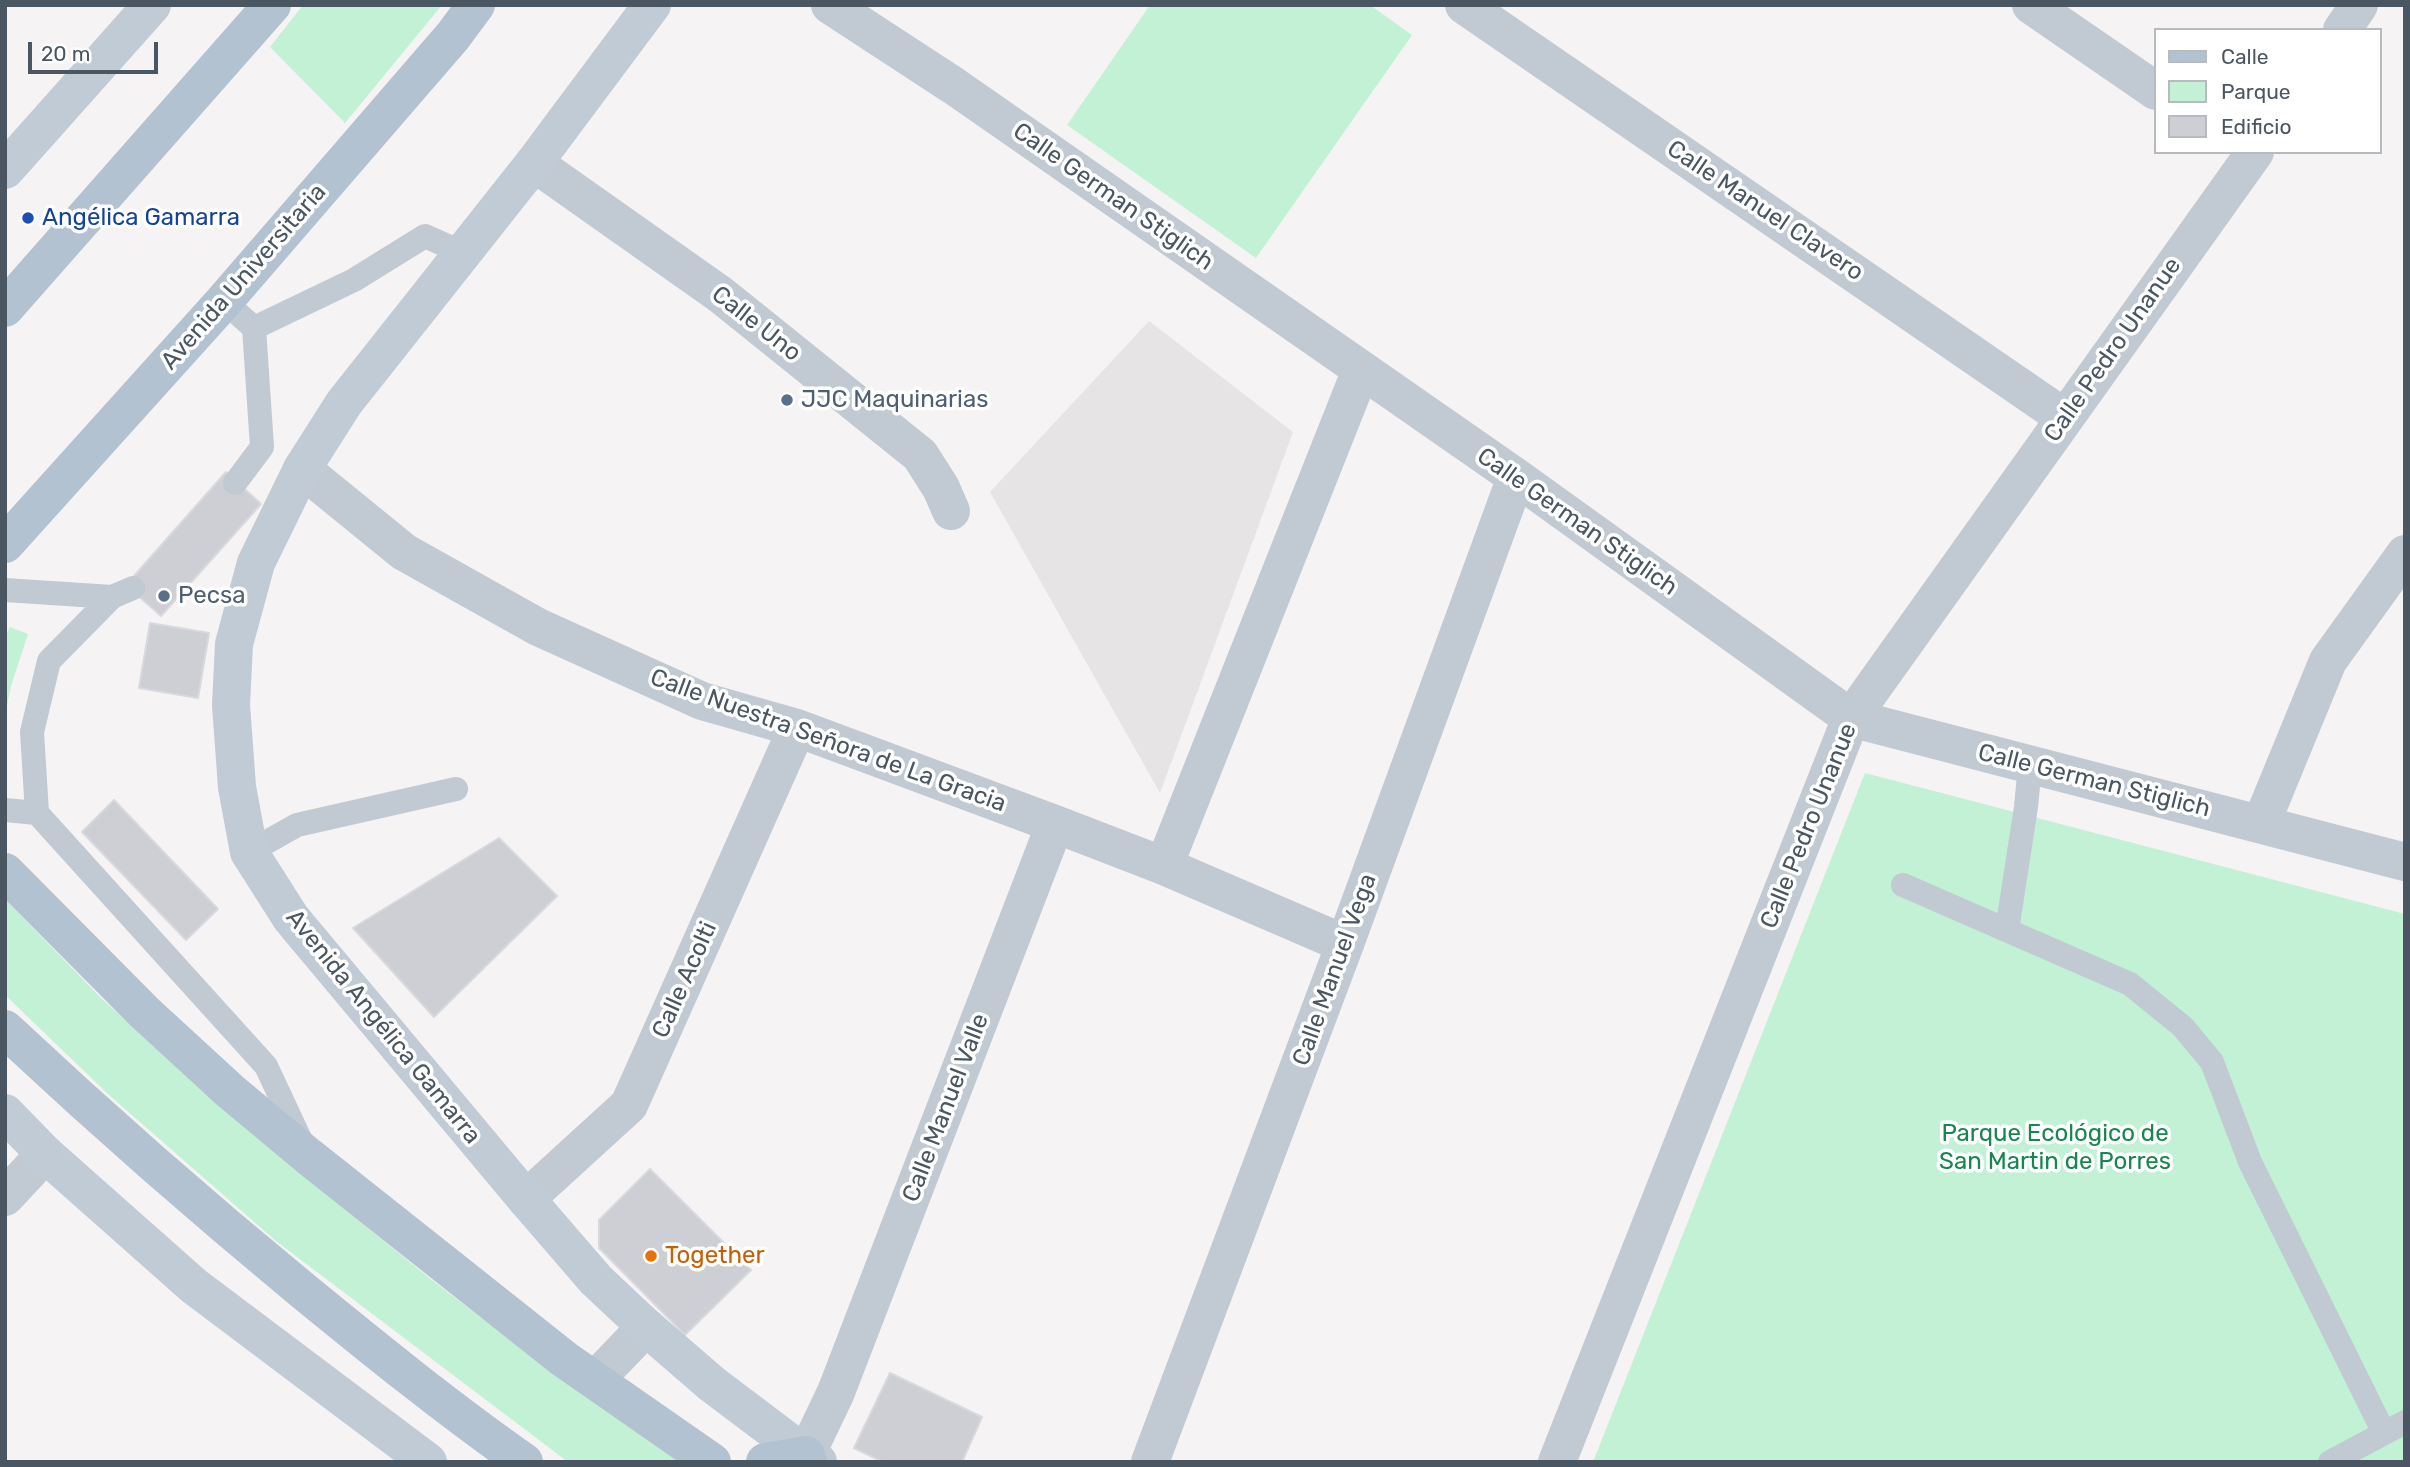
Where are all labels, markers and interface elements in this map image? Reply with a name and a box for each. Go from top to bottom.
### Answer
scale bar [32,28,161,72]
legend [2154,28,2382,154]
text: 20 m [41,41,90,66]
text: Calle [2221,44,2269,69]
text: Parque [2221,79,2291,104]
text: Edificio [2221,114,2291,139]
street label: Calle German Stiglich [1007,117,1219,277]
street label: Calle Manuel Clavero [1661,135,1869,287]
street label: Avenida Universitaria [155,178,333,376]
place label: Angélica Gamarra [42,204,240,232]
marker: Angélica Gamarra [20,210,36,226]
street label: Calle Pedro Unanue [2038,252,2188,448]
street label: Calle Uno [706,280,806,368]
place label: JJC Maquinarias [801,386,988,414]
marker: JJC Maquinarias [779,392,795,408]
street label: Calle German Stiglich [1471,442,1683,602]
place label: Pecsa [178,582,245,610]
marker: Pecsa [156,588,172,604]
street label: Calle Nuestra Señora de La Gracia [646,663,1010,819]
street label: Calle Pedro Unanue [1755,719,1863,933]
street label: Calle German Stiglich [1975,738,2213,824]
street label: Calle Manuel Vega [1287,870,1383,1070]
street label: Avenida Angélica Gamarra [280,904,486,1150]
street label: Calle Acolti [647,917,723,1043]
street label: Calle Manuel Valle [897,1010,995,1206]
park label: Parque Ecológico de San Martin de Porres [1939,1120,2171,1176]
place label: Together [665,1242,765,1270]
marker: Together [643,1248,659,1264]

